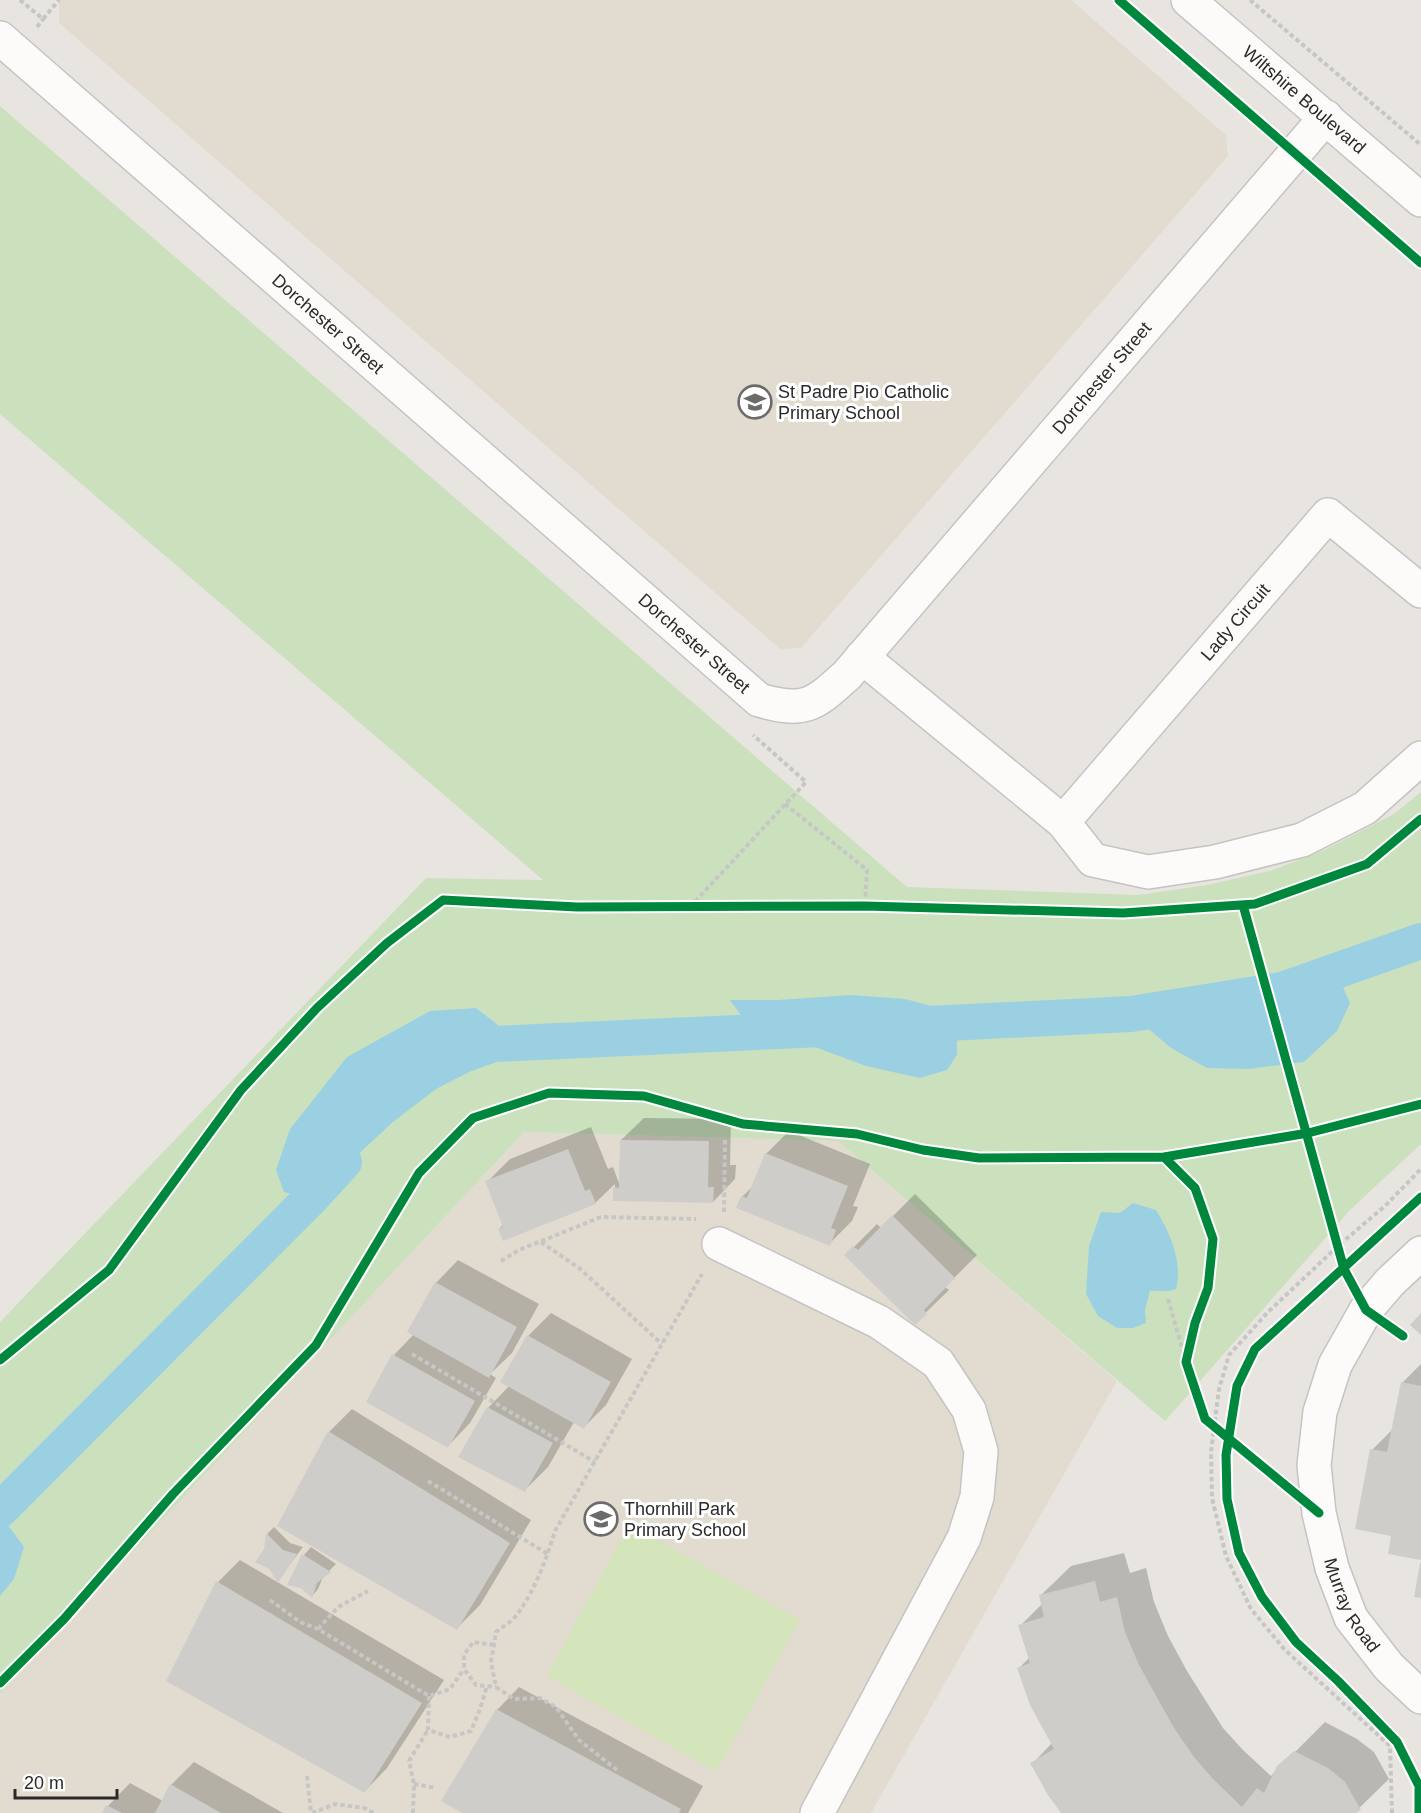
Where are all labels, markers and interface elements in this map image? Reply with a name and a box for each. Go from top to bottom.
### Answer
street label: Wiltshire Boulevard [1239,42,1369,158]
street label: Dorchester Street [268,270,388,378]
street label: Dorchester Street [1048,318,1155,438]
place label: St Padre Pio Catholic Primary School [778,382,949,423]
school or university icon: St Padre Pio Catholic Primary School [737,384,773,420]
street label: Lady Circuit [1197,580,1274,665]
street label: Dorchester Street [634,589,754,697]
place label: Thornhill Park Primary School [624,1499,746,1540]
school or university icon: Thornhill Park Primary School [583,1501,619,1537]
street label: Murray Road [1320,1556,1384,1656]
scale bar [15,1762,117,1800]
text: 20 m [24,1773,64,1793]

